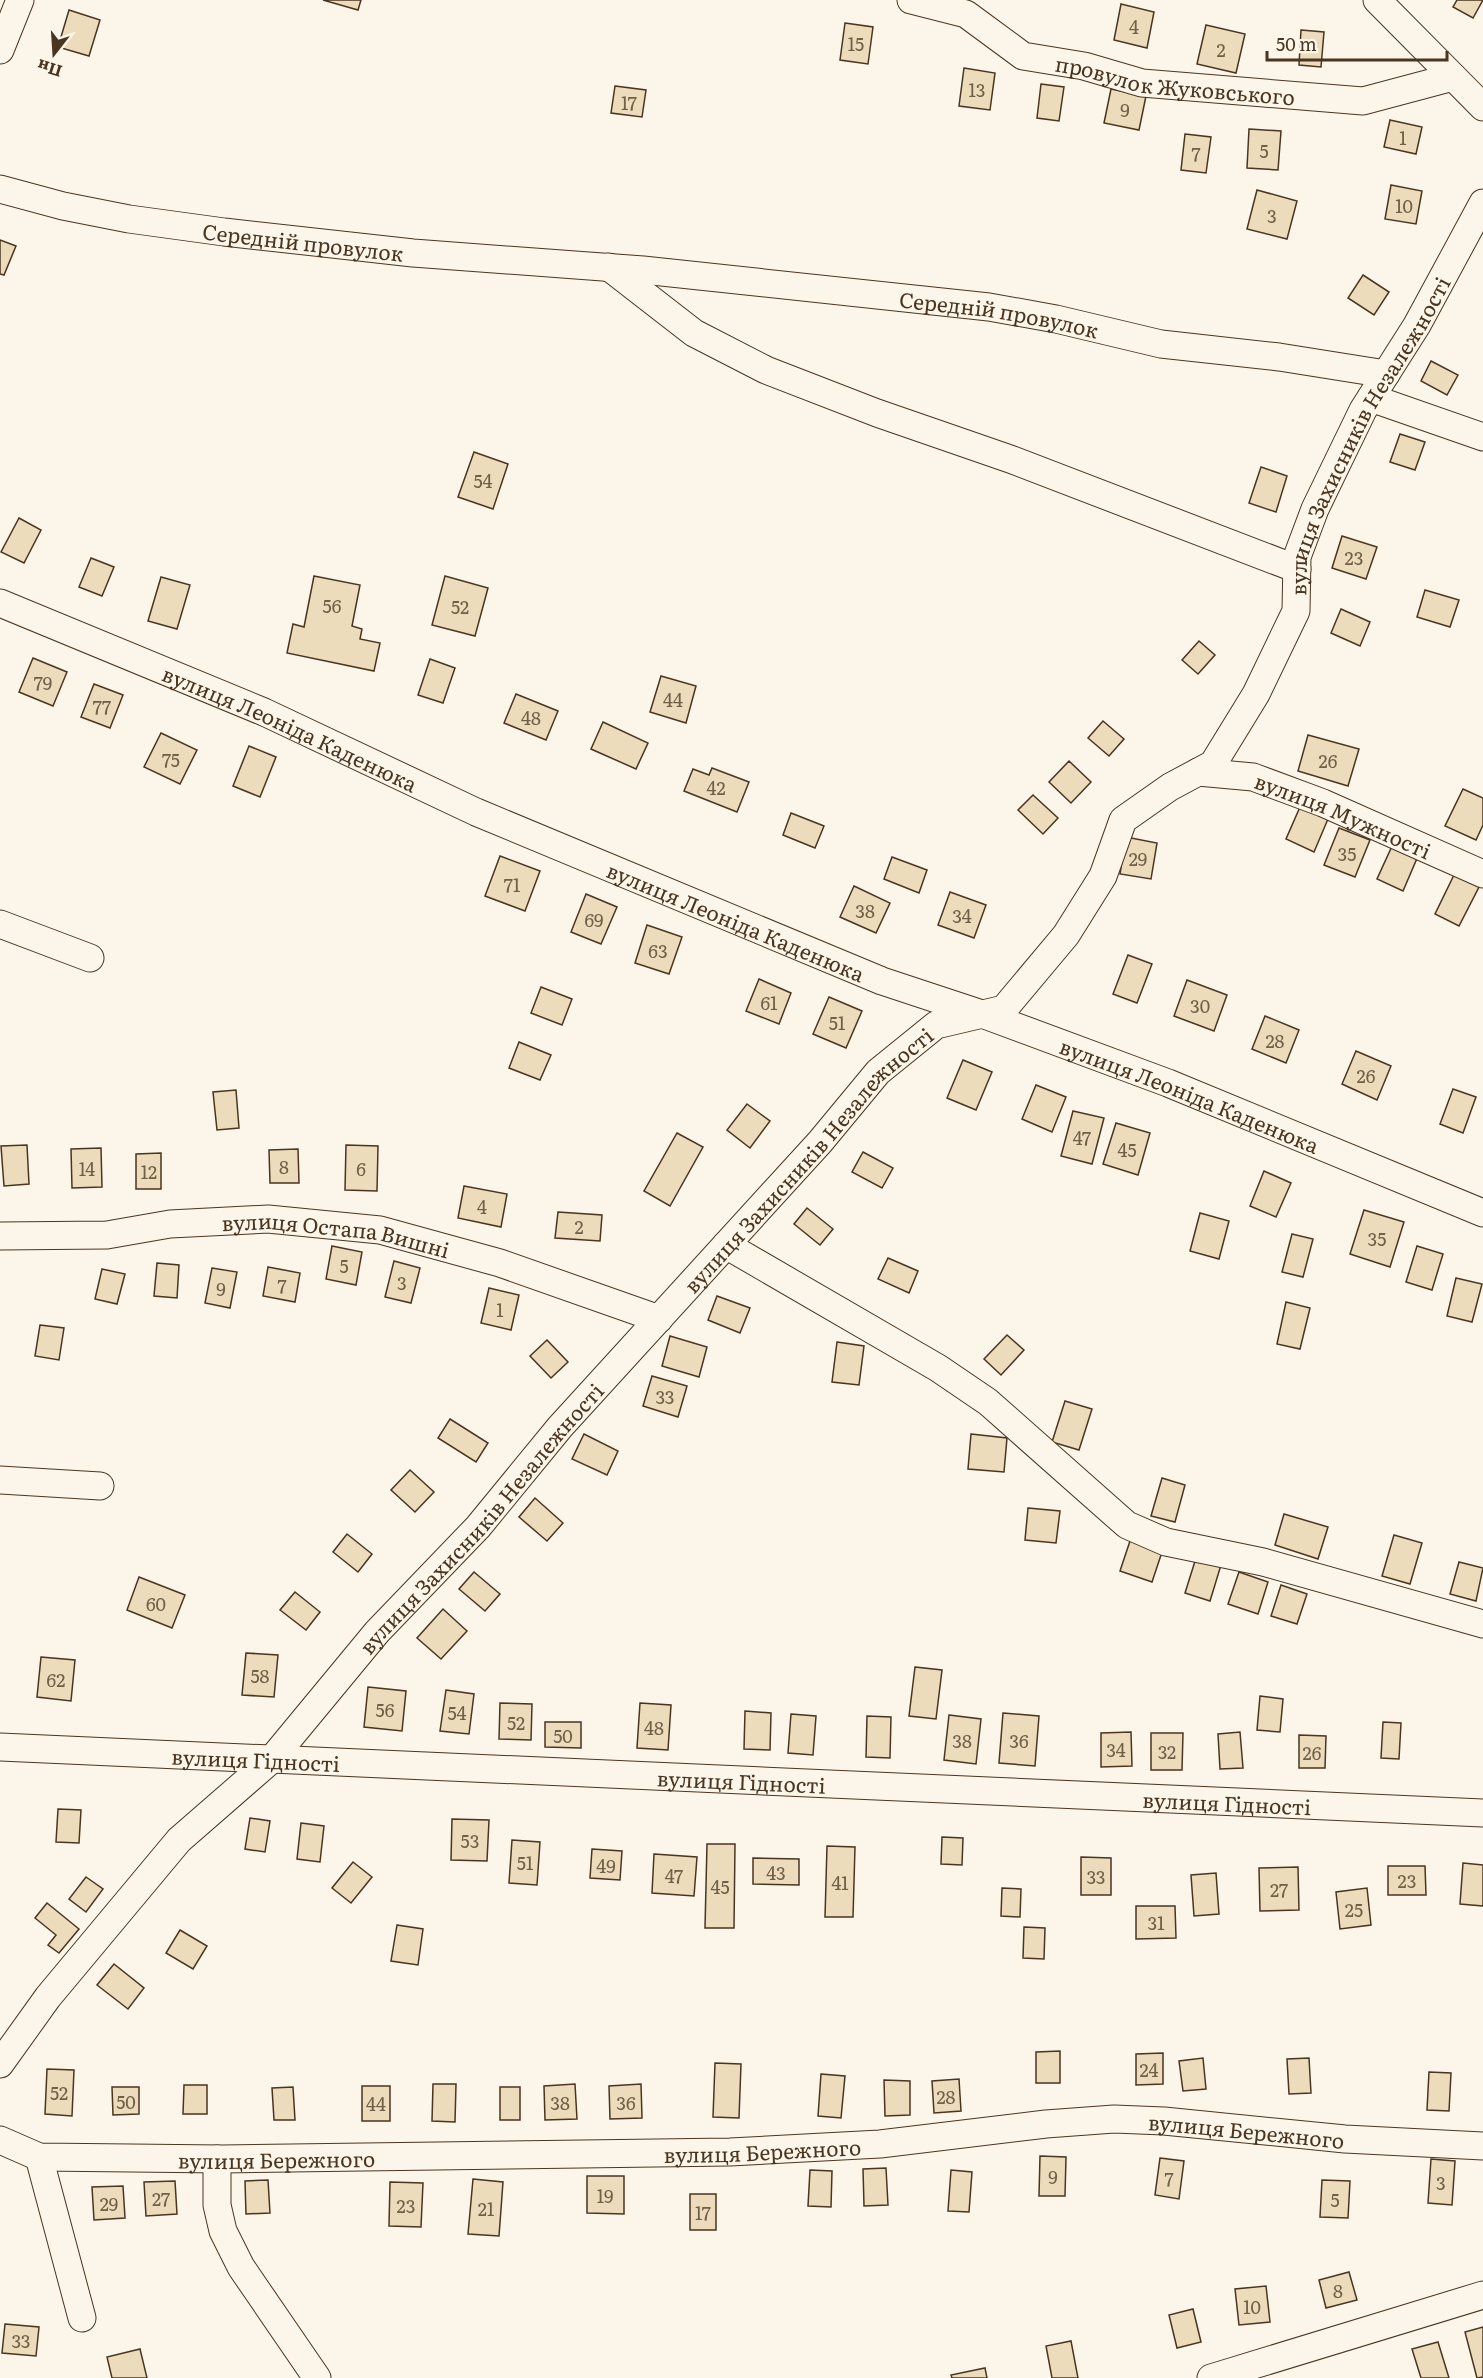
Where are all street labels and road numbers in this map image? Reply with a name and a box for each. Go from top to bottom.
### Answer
street label: провулок Жуковського [1053,46,1296,111]
street label: Середній провулок [201,214,406,267]
street label: вулиця Захисників Незалежності [1281,270,1456,596]
street label: Середній провулок [898,282,1103,344]
street label: вулиця Леоніда Каденюка [158,656,424,798]
street label: вулиця Мужності [1251,764,1437,865]
street label: вулиця Леоніда Каденюка [603,853,871,988]
street label: вулиця Захисників Незалежності [675,1019,939,1299]
street label: вулиця Леоніда Каденюка [1056,1029,1325,1160]
street label: вулиця Остапа Вишні [221,1203,453,1264]
street label: вулиця Захисників Незалежності [350,1375,609,1660]
street label: вулиця Гідності [171,1739,341,1778]
street label: вулиця Гідності [656,1761,826,1799]
street label: вулиця Гідності [1142,1782,1312,1821]
street label: вулиця Бережного [1147,2105,1346,2154]
street label: вулиця Бережного [663,2130,862,2168]
street label: вулиця Бережного [178,2141,375,2175]

